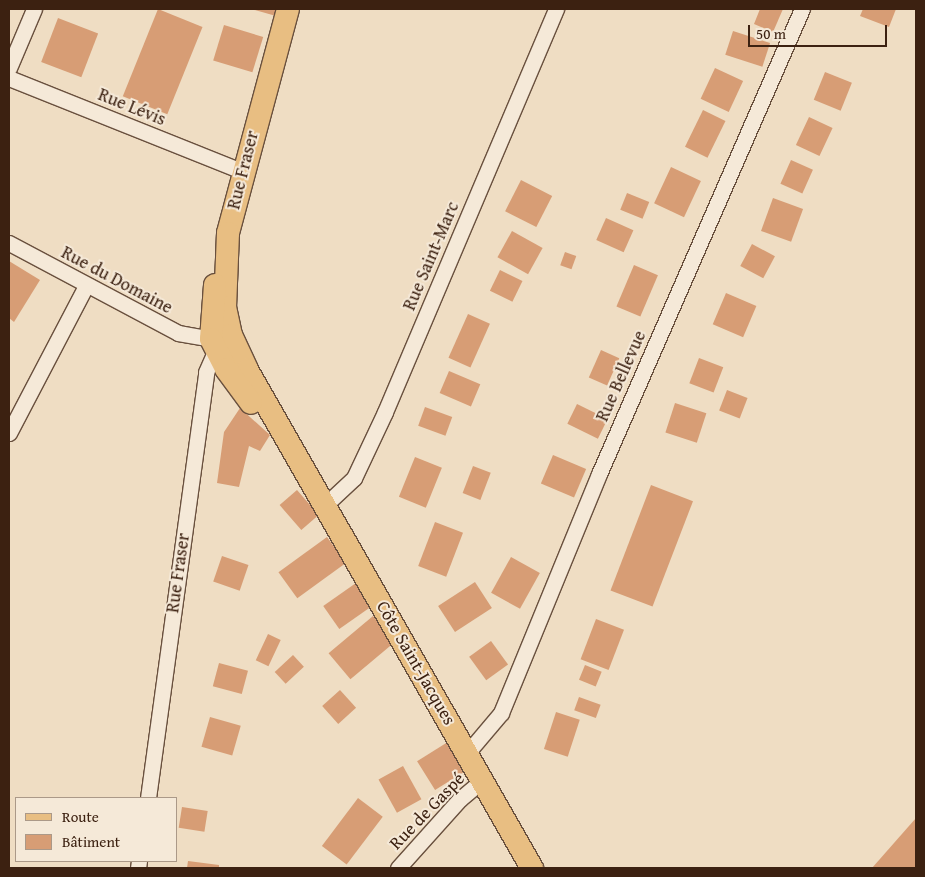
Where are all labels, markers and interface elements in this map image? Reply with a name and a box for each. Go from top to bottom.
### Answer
scale bar [750,15,889,47]
text: 50 m [756,23,786,44]
street label: Rue Lévis [95,84,169,130]
street label: Rue Fraser [223,129,263,211]
street label: Rue Saint-Marc [398,198,464,314]
street label: Rue du Domaine [58,242,176,318]
street label: Rue Bellevue [591,327,651,425]
street label: Rue Fraser [162,532,194,614]
street label: Côte Saint-Jacques [372,597,460,729]
street label: Rue de Gaspé [385,768,469,854]
legend [15,797,178,862]
text: Route [62,806,99,827]
text: Bâtiment [62,831,120,852]

